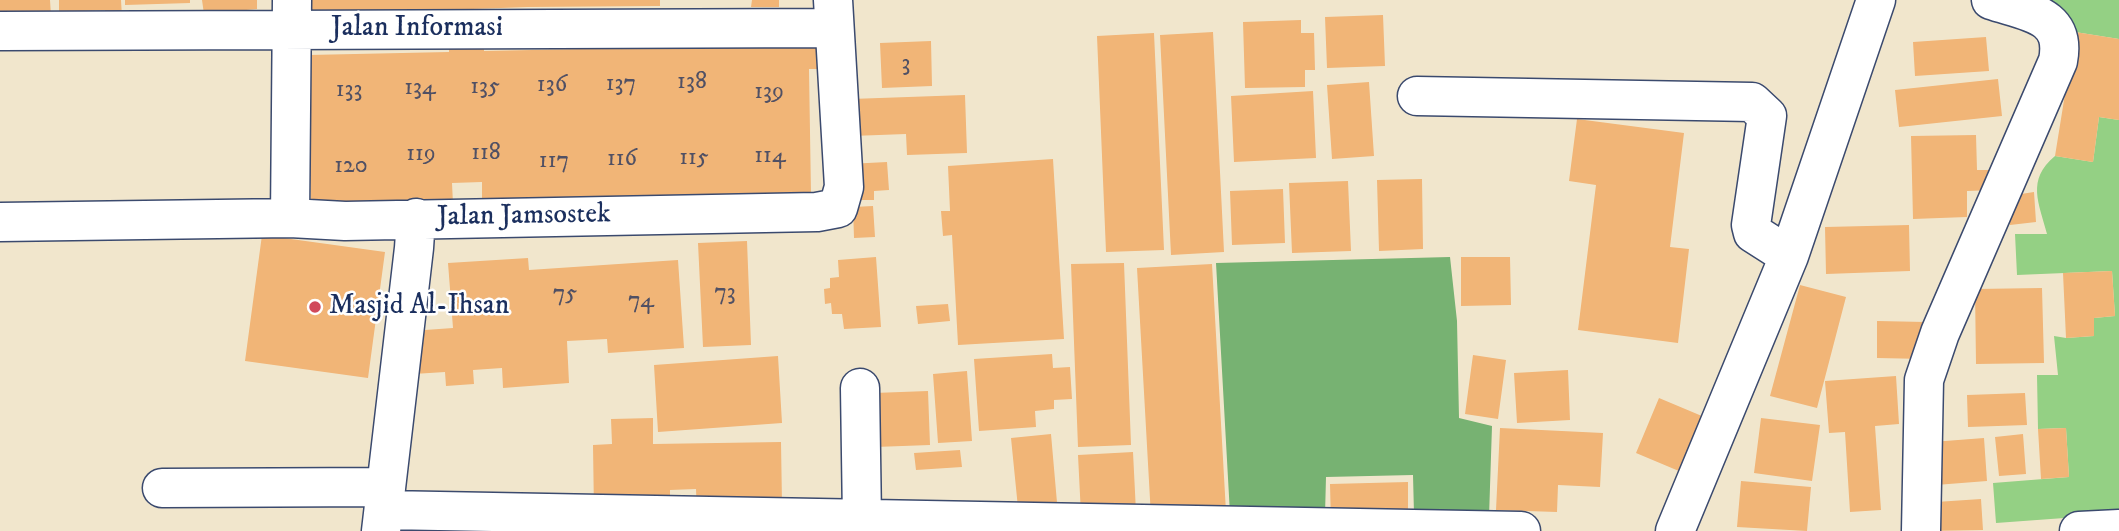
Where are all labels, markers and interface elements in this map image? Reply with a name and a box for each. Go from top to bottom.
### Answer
street label: Jalan Informasi [331,12,503,46]
house number: 3 [902,51,910,79]
house number: 138 [677,69,707,97]
house number: 137 [606,71,636,99]
house number: 136 [537,72,567,100]
house number: 135 [470,74,500,102]
house number: 134 [404,75,436,103]
house number: 133 [336,77,362,105]
house number: 139 [754,79,784,107]
house number: 118 [471,140,501,168]
house number: 119 [406,141,436,169]
house number: 114 [754,143,786,171]
house number: 115 [679,145,709,173]
house number: 116 [607,146,637,174]
house number: 117 [539,148,569,176]
house number: 120 [334,153,368,181]
street label: Jalan Jamsostek [437,199,611,235]
house number: 73 [714,280,736,308]
house number: 75 [553,281,577,309]
house number: 74 [628,288,654,316]
place label: Masjid Al-Ihsan [329,290,509,324]
marker: Masjid Al-Ihsan [307,299,323,315]

